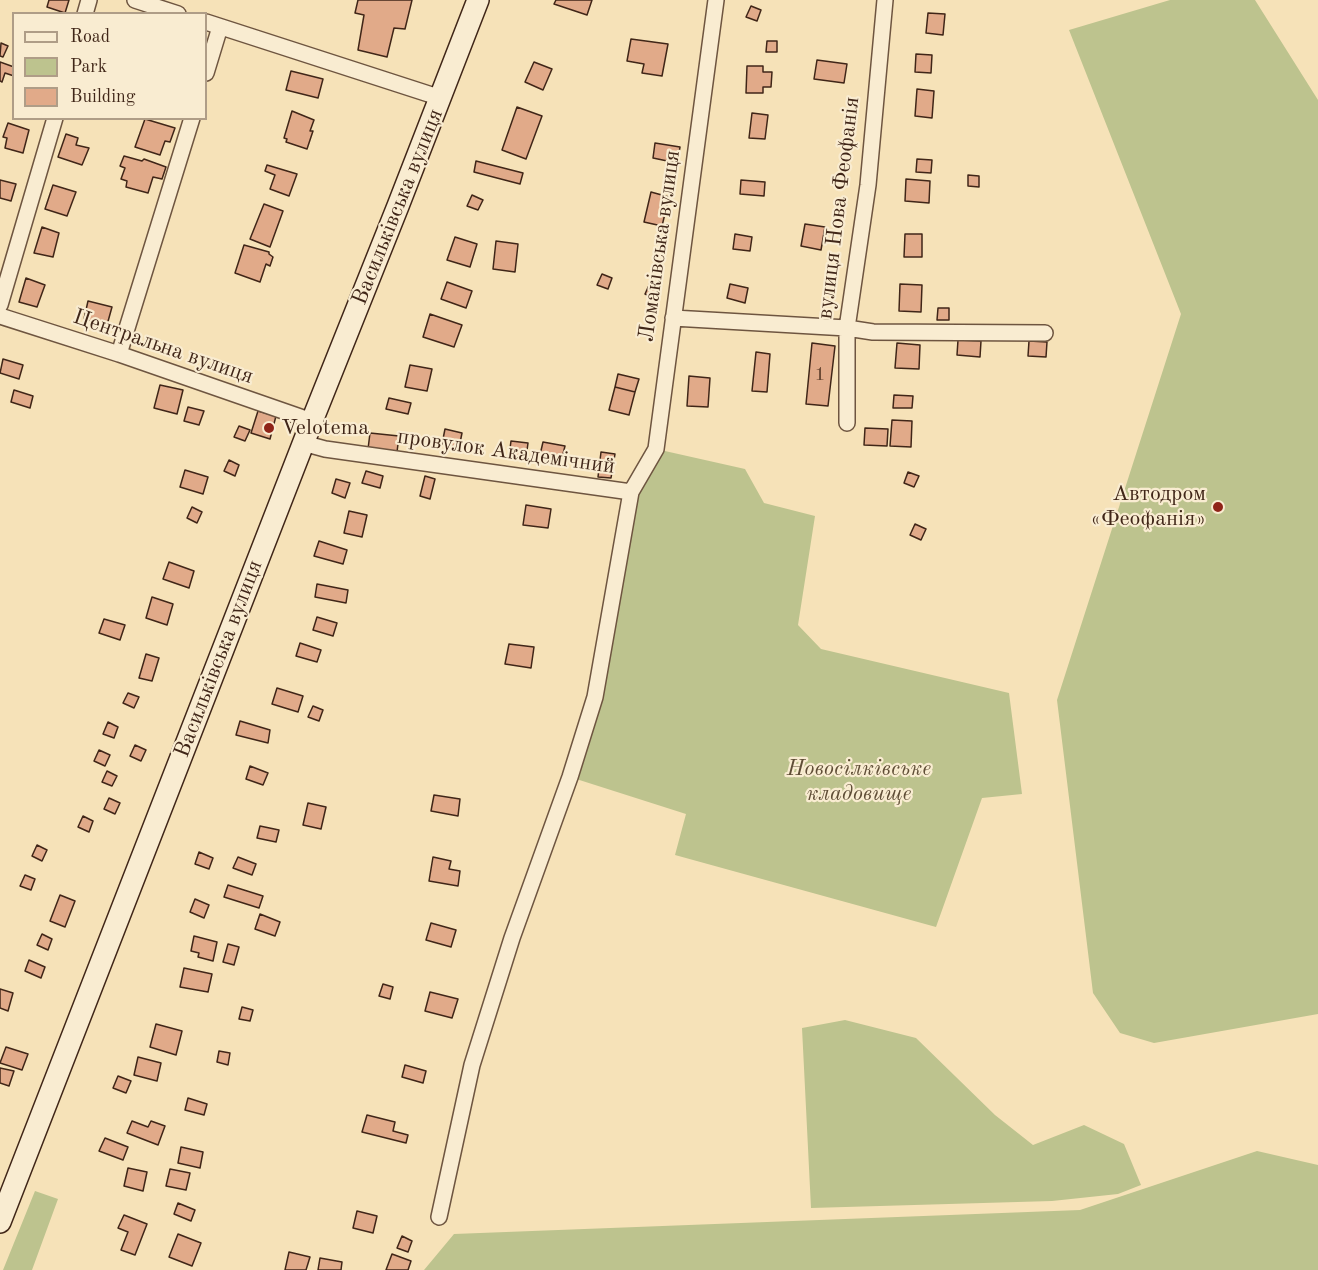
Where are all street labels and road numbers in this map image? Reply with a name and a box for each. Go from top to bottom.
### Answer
street label: вулиця Нова Феофанія [812,95,866,321]
street label: Васильківська вулиця [347,105,449,309]
street label: Ломаківська вулиця [633,148,687,344]
street label: Центральна вулиця [69,304,257,390]
street label: провулок Академічний [395,424,617,480]
street label: Васильківська вулиця [169,557,269,761]

